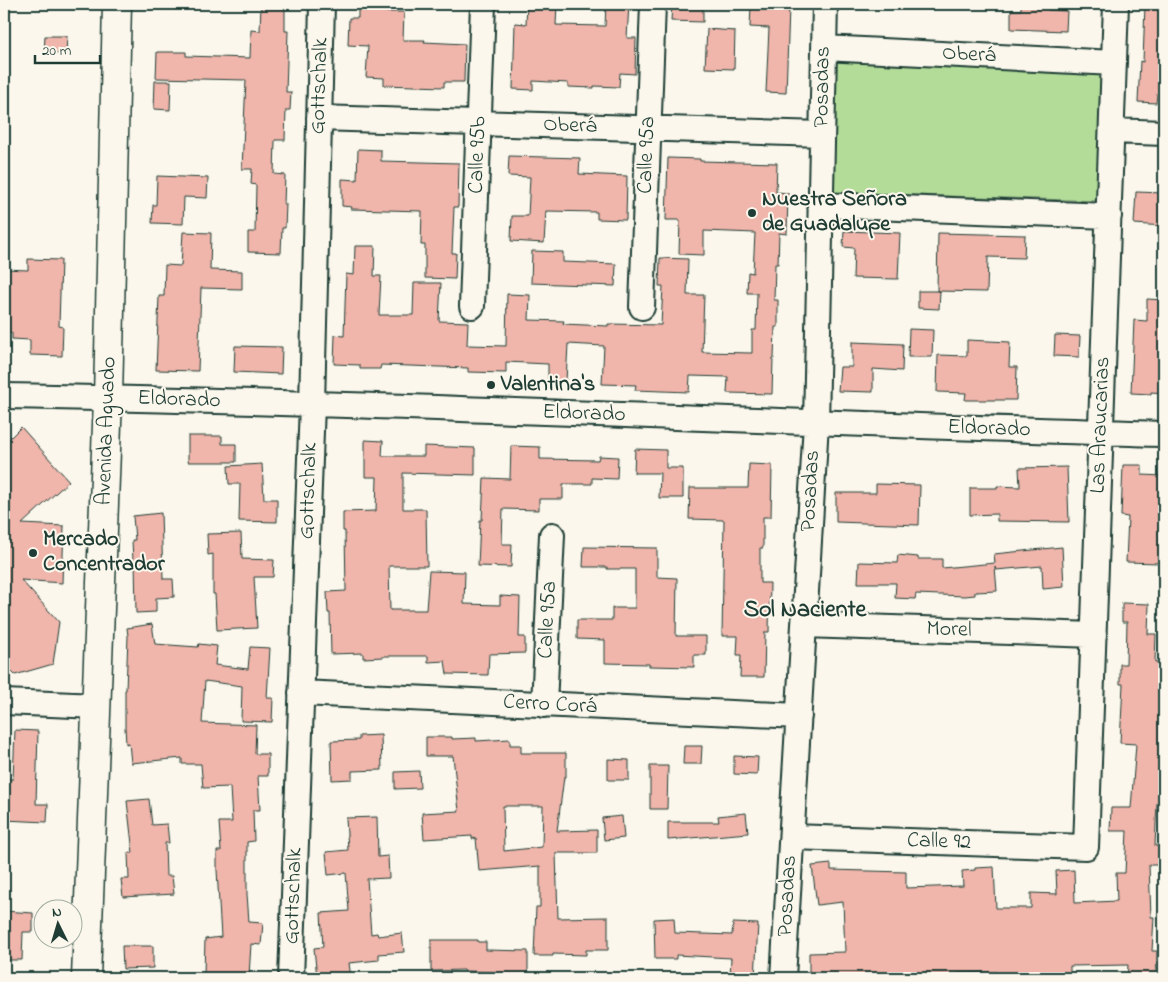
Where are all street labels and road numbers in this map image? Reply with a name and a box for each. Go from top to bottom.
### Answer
street label: Gottschalk [302,37,338,135]
street label: Oberá [941,38,997,72]
street label: Posadas [806,46,840,128]
street label: Oberá [543,109,597,143]
street label: Calle 95b [461,115,495,194]
street label: Calle 95a [630,116,664,194]
street label: Avenida Aguado [88,356,127,506]
street label: Las Araucarias [1083,356,1119,494]
street label: Eldorado [137,383,221,417]
street label: Eldorado [542,397,626,431]
street label: Eldorado [947,412,1031,446]
street label: Gottschalk [291,442,327,540]
street label: Posadas [793,450,829,532]
street label: Calle 95a [530,580,566,660]
street label: Morel [926,613,972,647]
street label: Cerro Corá [502,687,598,723]
street label: Calle 92 [906,825,972,859]
street label: Gottschalk [276,847,312,945]
street label: Posadas [770,855,806,937]

